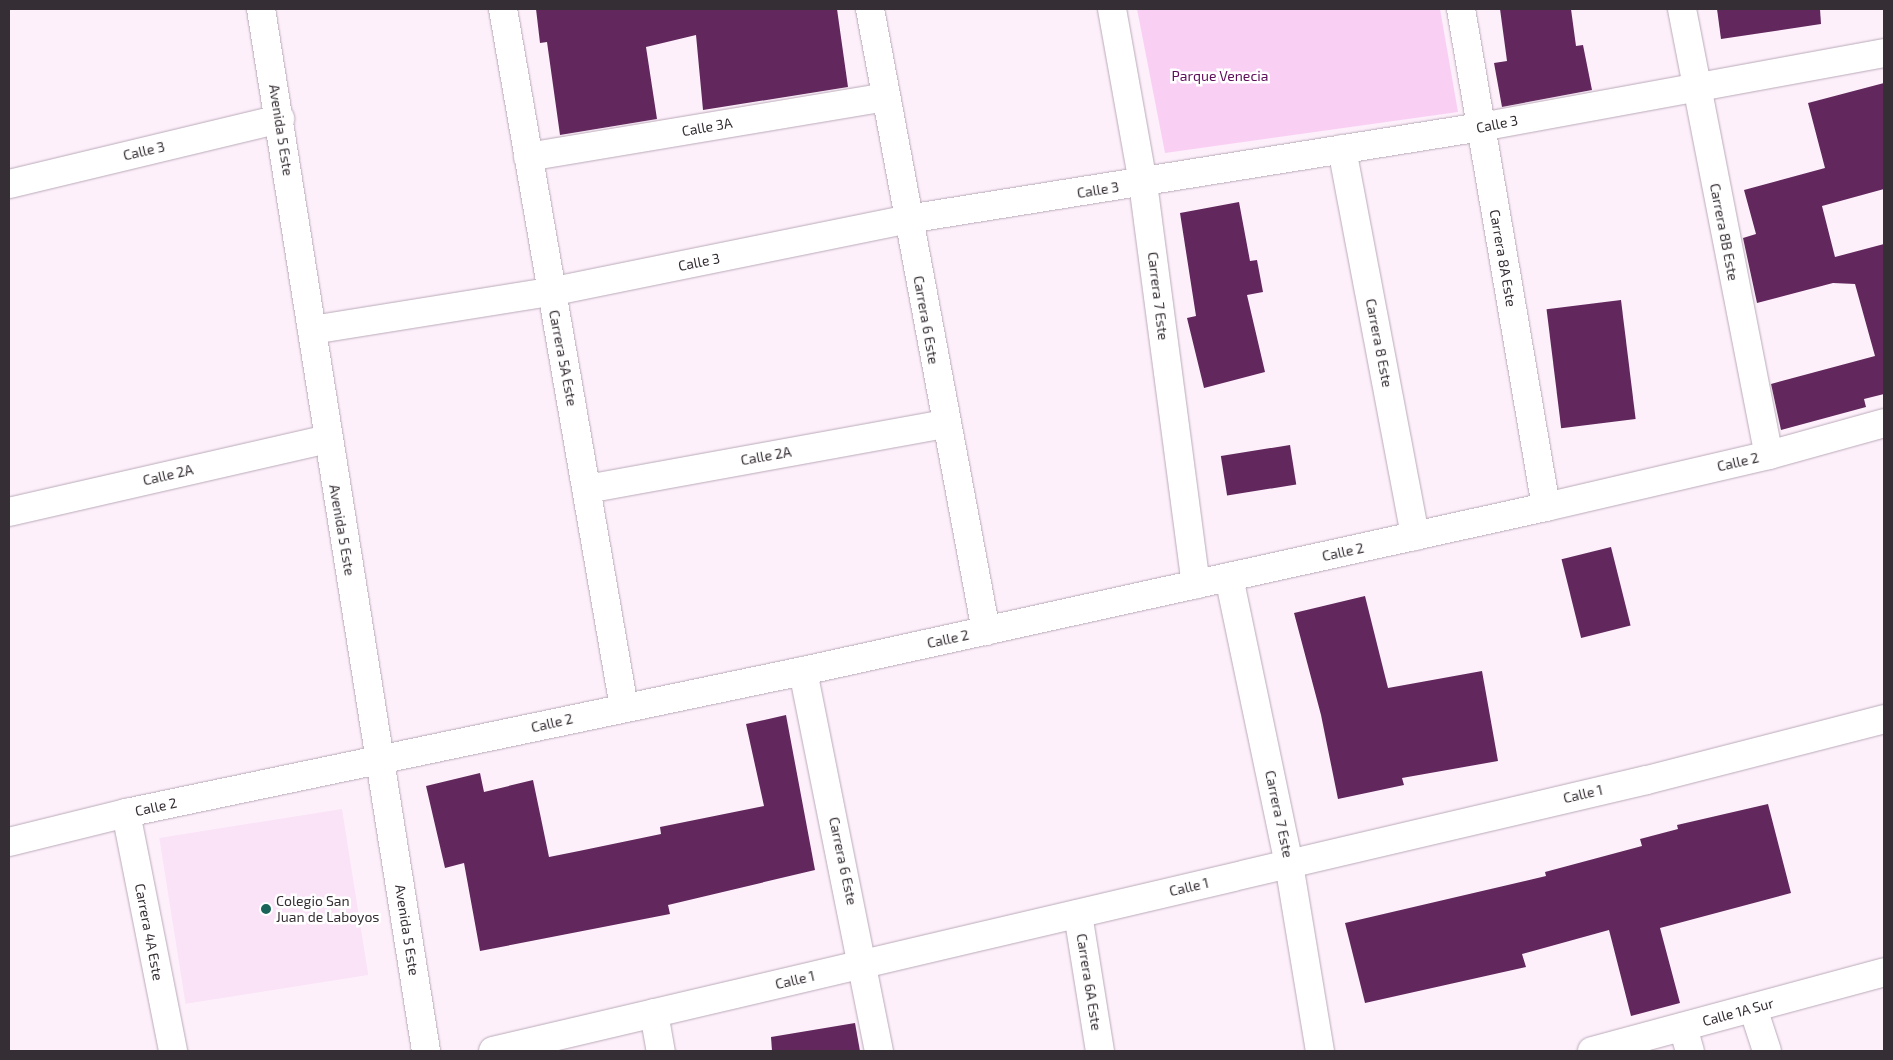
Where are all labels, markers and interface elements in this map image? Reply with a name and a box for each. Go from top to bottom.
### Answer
park label: Parque Venecia [1171,68,1269,84]
street label: Avenida 5 Este [265,83,297,177]
street label: Calle 3 [1475,112,1519,136]
street label: Calle 3A [680,114,734,140]
street label: Calle 3 [121,138,167,164]
street label: Calle 3 [1076,178,1120,202]
street label: Carrera 8B Este [1706,182,1742,282]
street label: Carrera 8A Este [1486,208,1520,308]
street label: Calle 3 [677,250,721,274]
street label: Carrera 7 Este [1144,251,1172,341]
street label: Carrera 6 Este [910,274,942,366]
street label: Carrera 8 Este [1362,297,1396,389]
street label: Carrera 5A Este [545,308,581,408]
street label: Calle 2A [739,443,793,469]
street label: Calle 2 [1715,449,1761,475]
street label: Calle 2A [141,461,195,489]
street label: Avenida 5 Este [326,483,358,577]
street label: Calle 2 [1320,539,1366,565]
street label: Calle 2 [925,626,971,652]
street label: Calle 2 [529,710,575,736]
street label: Carrera 7 Este [1262,769,1296,859]
street label: Calle 1 [1562,781,1604,807]
street label: Calle 2 [133,794,179,820]
street label: Carrera 6 Este [825,815,861,907]
street label: Calle 1 [1168,874,1210,900]
street label: Carrera 4A Este [131,882,167,982]
street label: Avenida 5 Este [391,883,423,977]
place label: Colegio San Juan de Laboyos [276,893,379,926]
marker: Colegio San Juan de Laboyos [260,903,272,915]
street label: Carrera 6A Este [1073,932,1105,1032]
street label: Calle 1 [774,967,816,993]
street label: Calle 1A Sur [1700,994,1776,1030]

